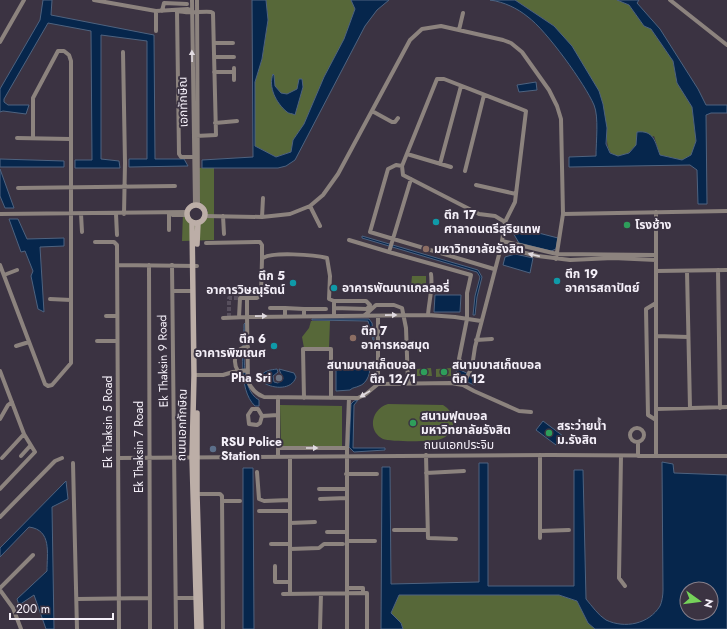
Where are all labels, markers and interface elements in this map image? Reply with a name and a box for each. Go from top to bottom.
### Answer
one-way arrow [189,49,195,62]
street label: เอกทักษิณ [174,77,192,127]
place label: ตึก 17 ศาลาดนตรีสุริยเทพ [444,206,541,238]
place label: โรงช้าง [635,216,672,234]
marker: ตึก 17 ศาลาดนตรีสุริยเทพ [431,217,441,227]
marker: โรงช้าง [622,220,632,230]
place label: มหาวิทยาลัยรังสิต [434,240,524,258]
marker: มหาวิทยาลัยรังสิต [421,244,431,254]
one-way arrow [527,251,540,257]
place label: ตึก 19 อาคารสถาปัตย์ [565,265,639,297]
place label: ตึก 5 อาคารวิษณุรัตน์ [206,267,285,299]
marker: ตึก 19 อาคารสถาปัตย์ [552,276,562,286]
marker: ตึก 5 อาคารวิษณุรัตน์ [288,278,298,288]
place label: อาคารพัฒนาแกลลอรี่ [342,279,450,297]
marker: อาคารพัฒนาแกลลอรี่ [329,283,339,293]
one-way arrow [385,312,398,318]
one-way arrow [255,313,268,319]
street label: Ek Thaksin 9 Road [153,315,173,407]
place label: ตึก 7 อาคารหอสมุด [361,322,430,354]
place label: ตึก 6 อาคารพิฆเณศ [195,330,266,362]
marker: ตึก 7 อาคารหอสมุด [348,333,358,343]
marker: ตึก 6 อาคารพิฆเณศ [269,341,279,351]
place label: สนามบาสเก็ตบอล ตึก 12/1 [327,356,416,388]
place label: สนามบาสเก็ตบอล ตึก 12 [452,356,541,388]
marker: สนามบาสเก็ตบอล ตึก 12/1 [419,367,429,377]
marker: สนามบาสเก็ตบอล ตึก 12 [439,367,449,377]
place label: Pha Sri [231,369,271,387]
marker: Pha Sri [274,373,284,383]
street label: Ek Thaksin 5 Road [99,376,117,468]
street label: ถนนเอกทักษิณ [172,389,192,461]
one-way arrow [359,390,370,398]
street label: Ek Thaksin 7 Road [130,401,148,493]
place label: สนามฟุตบอล มหาวิทยาลัยรังสิต [421,407,511,439]
place label: สระว่ายน้ำ ม.รังสิต [557,417,607,449]
marker: สนามฟุตบอล มหาวิทยาลัยรังสิต [408,418,418,428]
marker: สระว่ายน้ำ ม.รังสิต [544,428,554,438]
place label: RSU Police Station [221,433,282,465]
street label: ถนนเอกประจิม [424,436,494,454]
marker: RSU Police Station [208,444,218,454]
one-way arrow [306,445,319,451]
north arrow [679,581,719,621]
scale bar [10,595,113,621]
text: N [700,597,718,610]
text: 200 m [16,600,50,618]

